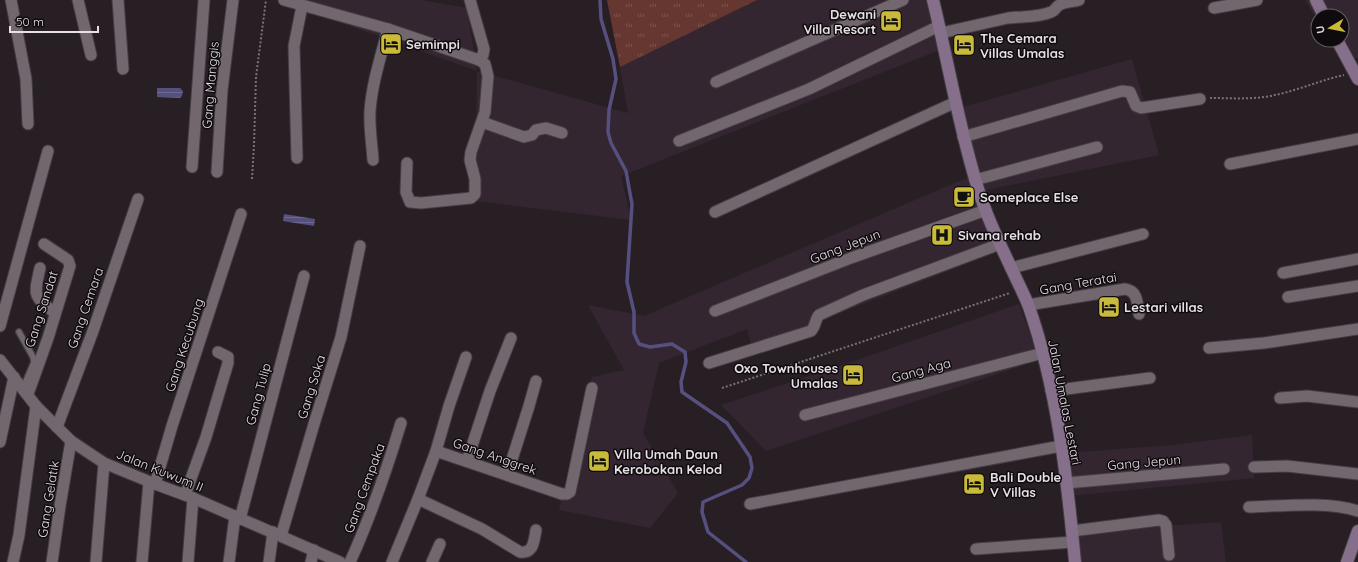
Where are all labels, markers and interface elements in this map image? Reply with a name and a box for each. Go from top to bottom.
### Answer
place label: Dewani Villa Resort [803,6,876,37]
scale bar [10,8,98,34]
hotel icon: Dewani Villa Resort [878,8,904,34]
north arrow [1310,8,1350,48]
text: 50 m [16,14,44,29]
text: U [1313,25,1328,35]
place label: The Cemara Villas Umalas [980,30,1064,61]
hotel icon: Semimpi [378,31,404,57]
hotel icon: The Cemara Villas Umalas [951,32,977,58]
place label: Semimpi [406,36,460,52]
street label: Gang Manggis [198,41,222,129]
cafe icon: Someplace Else [951,184,977,210]
place label: Someplace Else [980,189,1079,205]
hospital icon: Sivana rehab [929,222,955,248]
street label: Gang Jepun [808,225,882,267]
place label: Sivana rehab [958,227,1041,243]
street label: Gang Cemara [64,265,106,351]
street label: Gang Teratai [1038,268,1118,298]
street label: Gang Sandat [21,269,61,349]
hotel icon: Lestari villas [1096,294,1122,320]
street label: Gang Kecubung [161,296,207,394]
place label: Lestari villas [1124,299,1203,315]
street label: Jalan Umalas Lestari [1045,338,1085,466]
street label: Gang Soka [294,353,328,421]
street label: Gang Aga [890,354,952,386]
place label: Oxo Townhouses Umalas [734,360,838,391]
street label: Gang Tulip [242,361,274,427]
hotel icon: Oxo Townhouses Umalas [840,362,866,388]
street label: Gang Anggrek [451,434,539,478]
street label: Gang Cempaka [340,441,388,535]
street label: Jalan Kuwum II [114,445,206,495]
place label: Villa Umah Daun Kerobokan Kelod [614,446,722,477]
hotel icon: Villa Umah Daun Kerobokan Kelod [586,448,612,474]
street label: Gang Jepun [1107,451,1181,473]
street label: Gang Gelatik [34,459,62,539]
place label: Bali Double V Villas [990,469,1062,500]
hotel icon: Bali Double V Villas [961,471,987,497]

